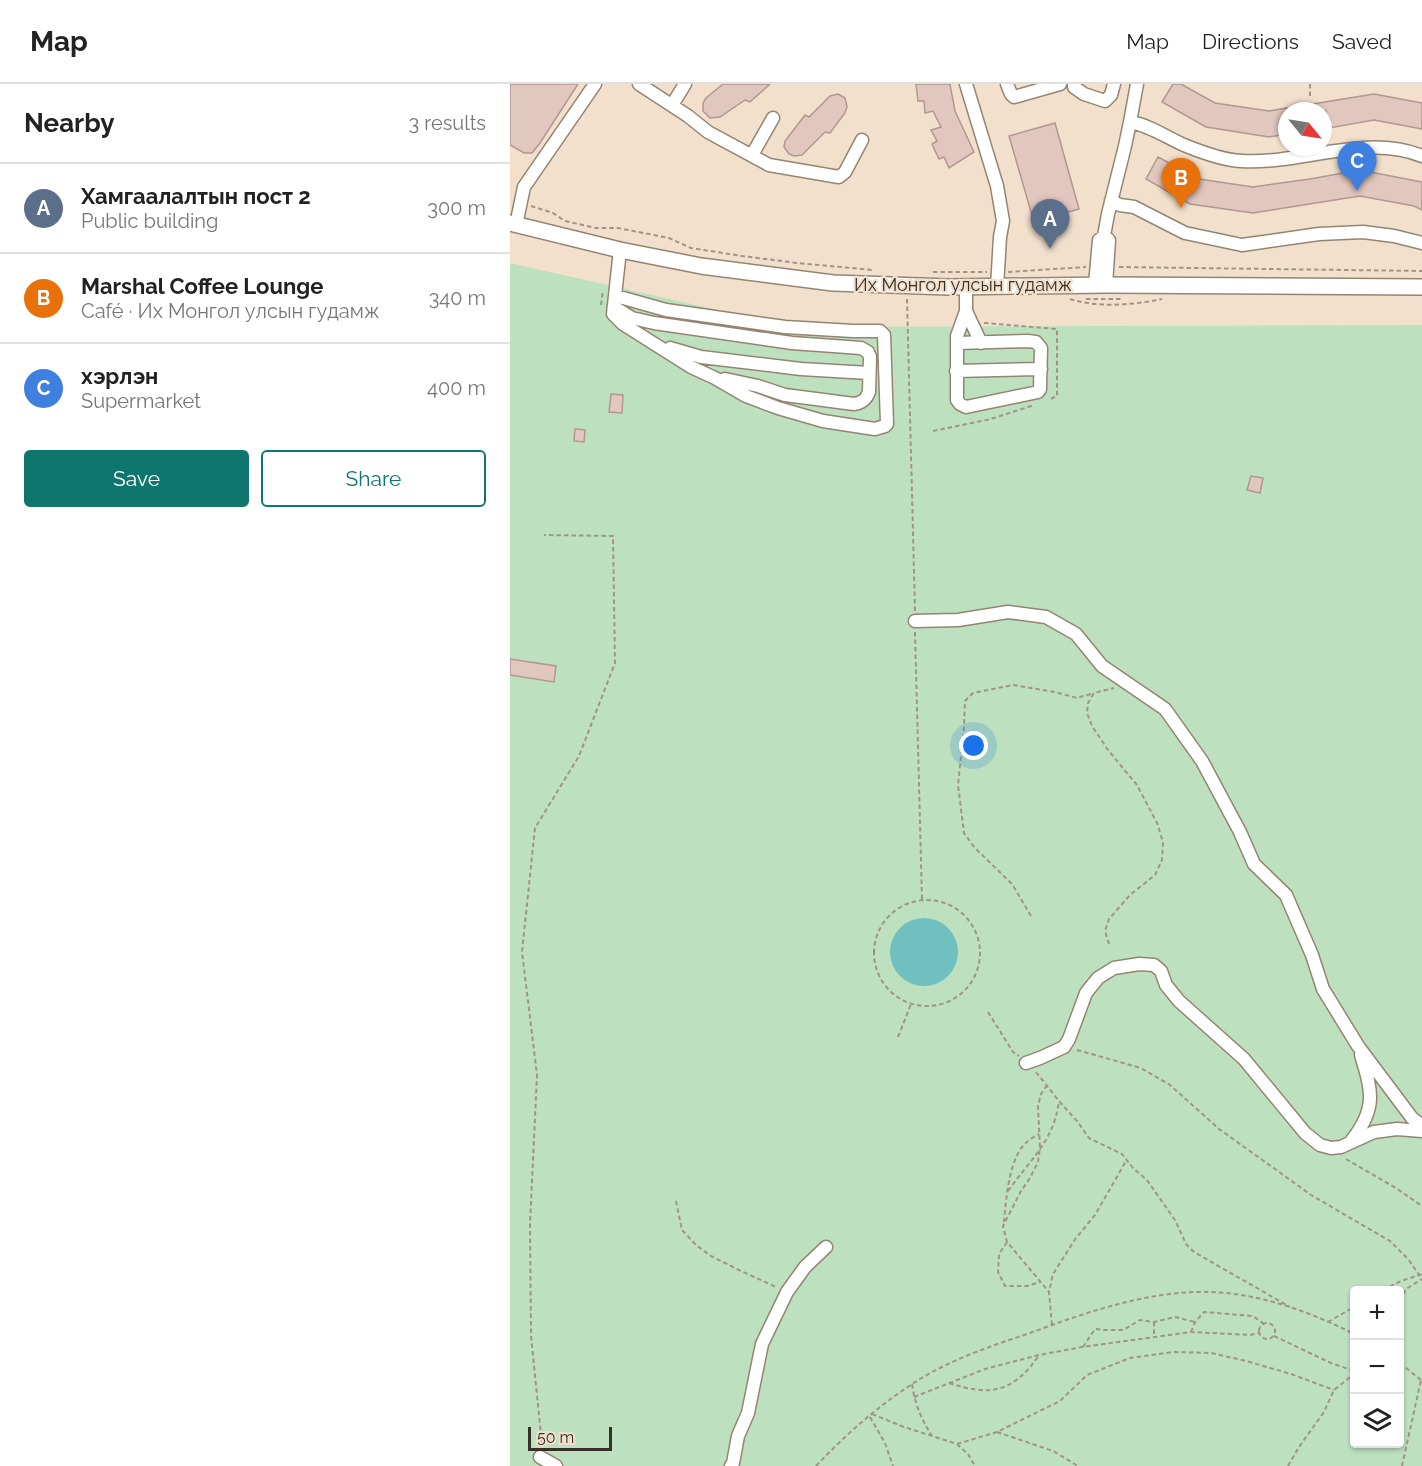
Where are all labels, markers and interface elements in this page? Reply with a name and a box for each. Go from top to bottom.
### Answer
text: Map [30,25,88,58]
text: Map [1126,29,1169,54]
text: Directions [1202,29,1299,54]
text: Saved [1332,29,1392,54]
north arrow [1278,102,1332,156]
text: Nearby [24,108,114,138]
text: 3 results [408,111,486,135]
pin: C [1338,141,1376,191]
pin: B [1162,158,1200,208]
text: Хамгаалалтын пост 2 [81,183,311,209]
text: A [37,196,50,220]
text: 300 m [427,196,486,220]
pin: A [1030,200,1070,249]
text: Public building [81,209,218,233]
text: Marshal Coffee Lounge [81,273,323,299]
street label: Их Монгол улсын гудамж [854,274,1072,295]
text: B [37,286,50,310]
text: 340 m [429,286,486,310]
text: Café · Их Монгол улсын гудамж [81,299,380,323]
text: хэрлэн [81,363,158,389]
text: C [37,376,50,400]
text: 400 m [427,376,486,400]
text: Supermarket [81,389,201,413]
button: Save [24,450,249,507]
button: Share [261,450,486,507]
your location [959,731,988,760]
map controls [1350,1286,1404,1448]
button: + [1350,1286,1404,1340]
button: − [1350,1340,1404,1394]
button: layers [1350,1394,1404,1448]
scale bar [528,1424,612,1452]
text: 50 m [537,1428,574,1447]

